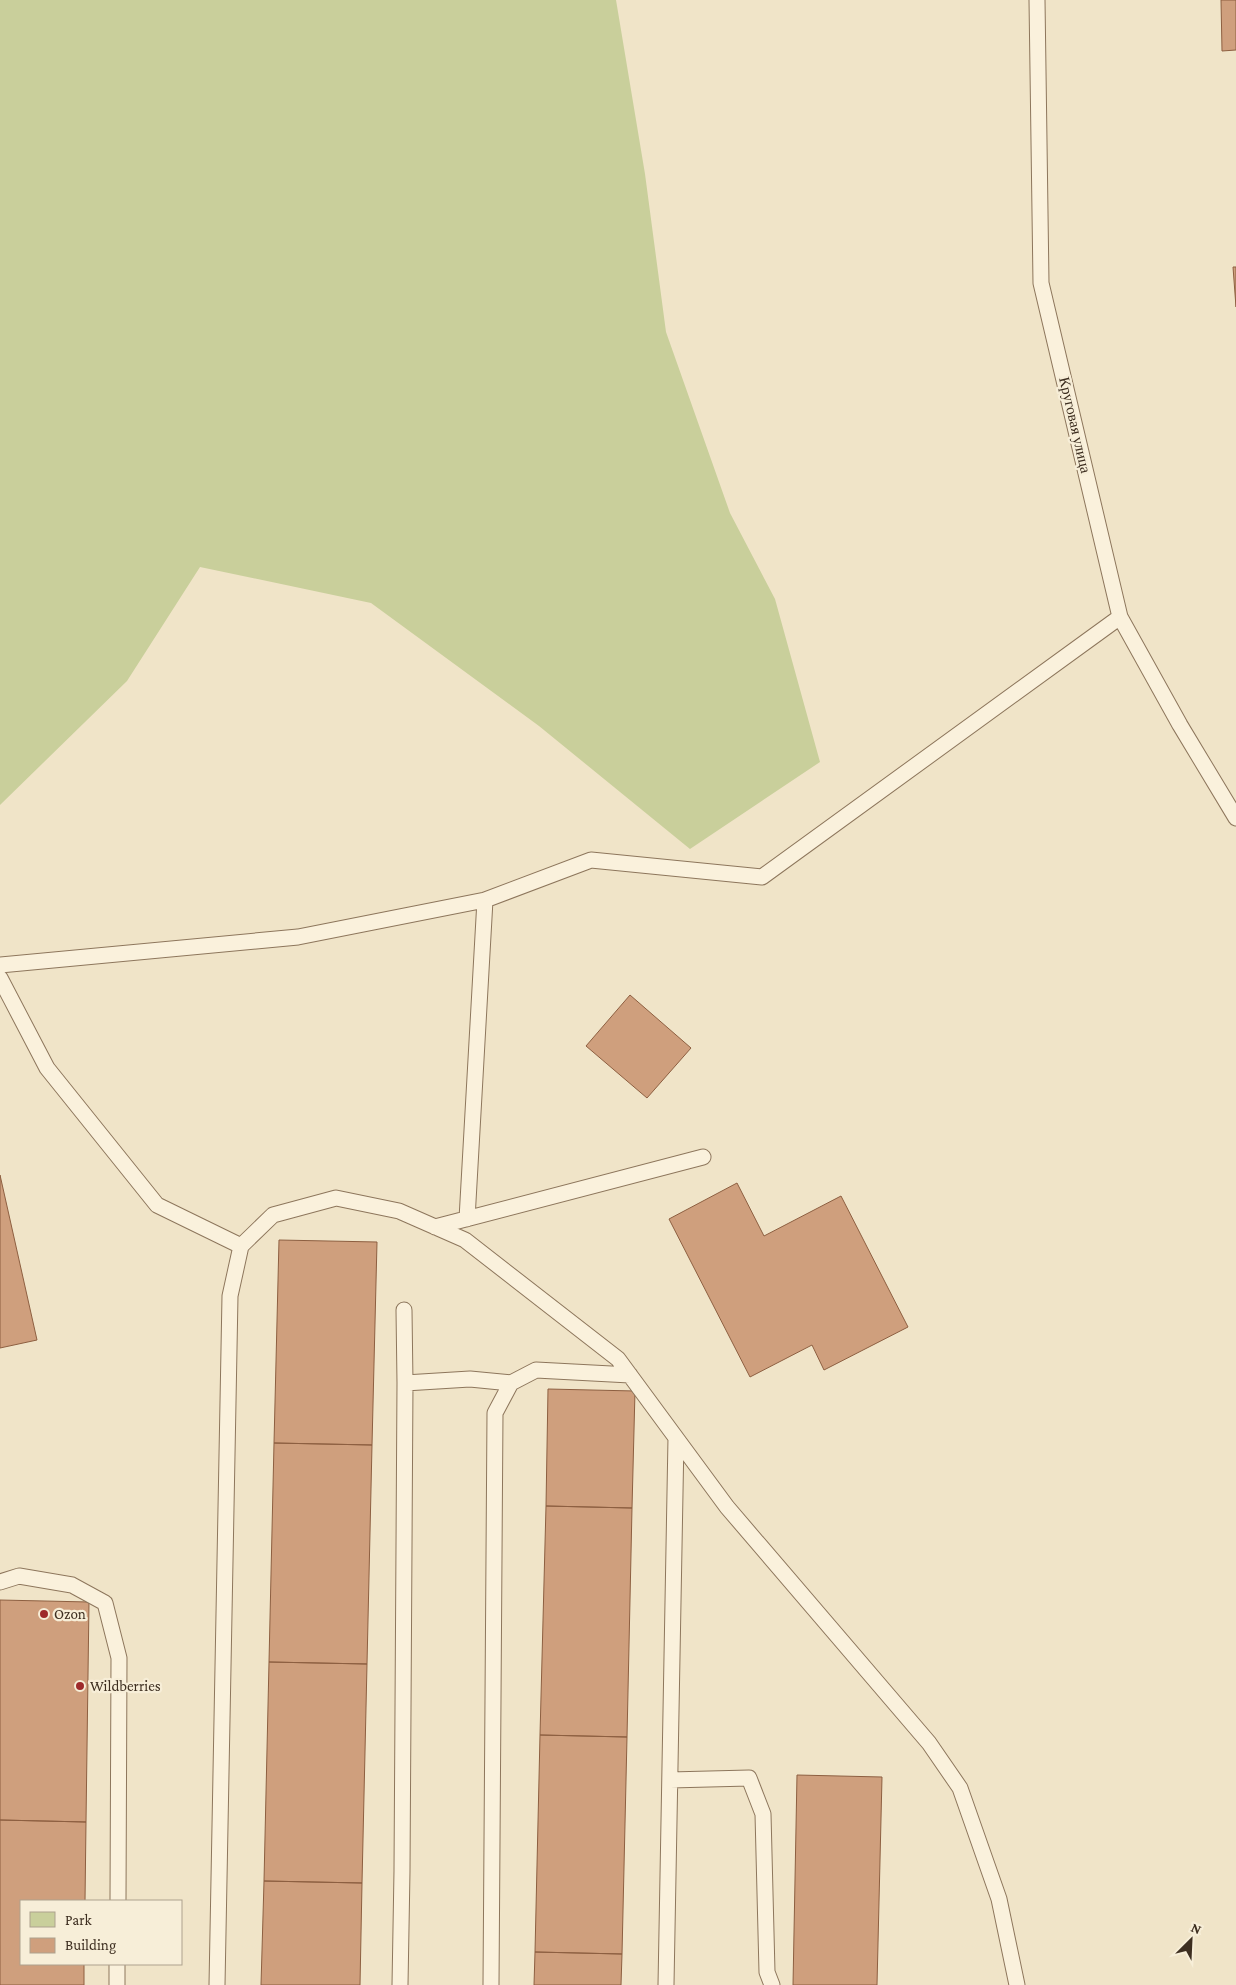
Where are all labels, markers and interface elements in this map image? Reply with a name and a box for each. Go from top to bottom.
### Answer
street label: Круговая улица [1056,375,1094,475]
place label: Ozon [54,1606,86,1622]
marker: Ozon [38,1608,50,1620]
place label: Wildberries [90,1678,161,1694]
marker: Wildberries [74,1680,86,1692]
legend [20,1900,182,1965]
text: Park [65,1912,92,1928]
north arrow [1166,1915,1216,1965]
text: N [1189,1919,1204,1938]
text: Building [65,1937,116,1954]

